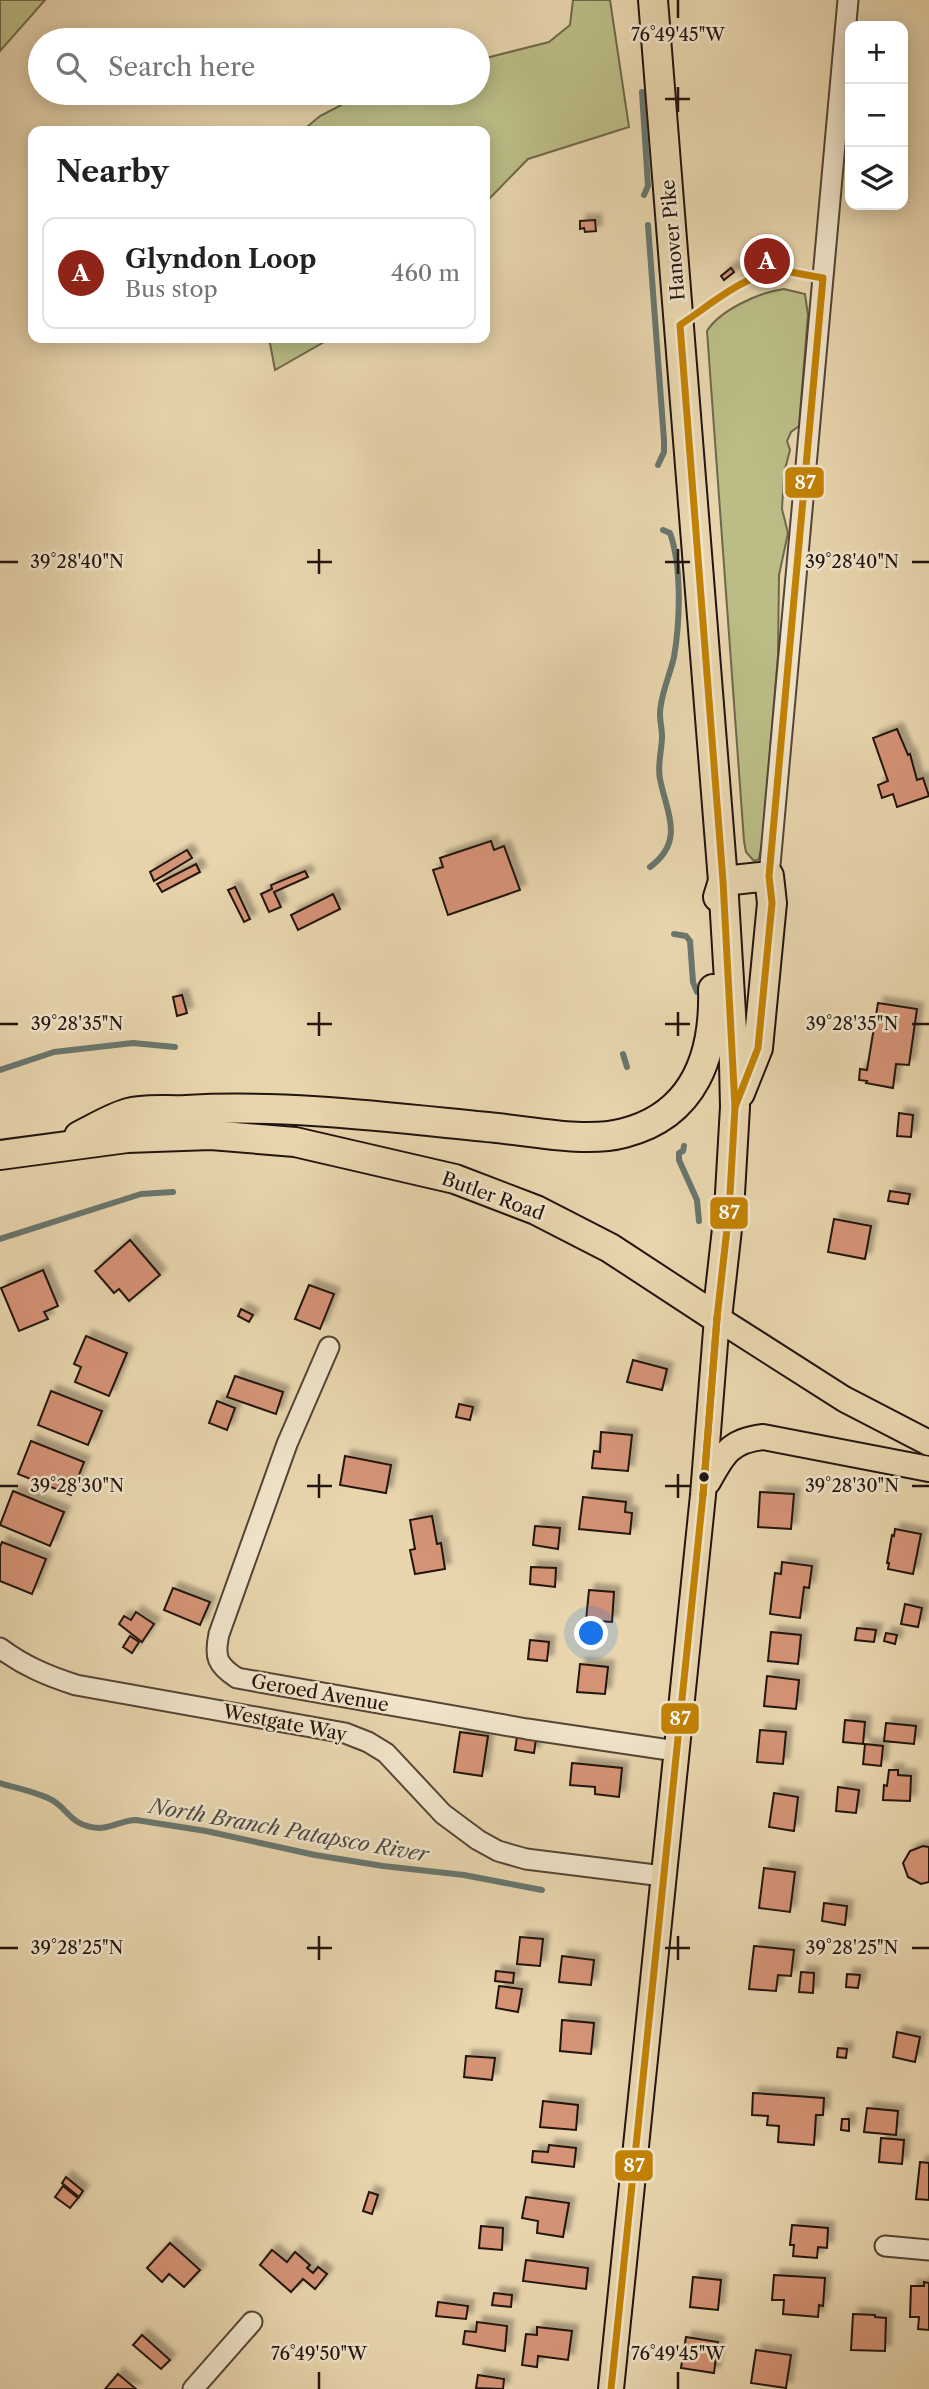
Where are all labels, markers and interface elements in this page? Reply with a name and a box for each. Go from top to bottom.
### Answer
map controls [845,21,908,210]
button: + [845,21,908,84]
text: 76°49'45"W [631,24,726,46]
search box [28,28,490,105]
icon: search [52,48,90,86]
text: Search here [108,51,255,83]
button: − [845,84,908,147]
button: layers [845,147,908,210]
text: Nearby [56,153,169,190]
street label: Hanover Pike [656,179,690,301]
pin: A [744,235,790,287]
text: Glyndon Loop [125,243,316,275]
text: A [72,259,90,287]
text: 460 m [391,259,460,287]
text: Bus stop [125,275,218,303]
line badge: 87 [784,466,825,499]
text: 87 [794,471,816,494]
text: 39°28'40"N [30,551,124,573]
text: 39°28'40"N [805,551,899,573]
text: 39°28'35"N [31,1013,123,1035]
text: 39°28'35"N [806,1013,898,1035]
street label: Butler Road [438,1167,548,1225]
line badge: 87 [709,1196,749,1230]
text: 87 [718,1201,740,1224]
unlabelled marker [697,1470,711,1484]
text: 39°28'30"N [30,1475,124,1497]
text: 39°28'30"N [805,1475,899,1497]
your location [574,1616,608,1650]
street label: Geroed Avenue [249,1670,391,1716]
street label: Westgate Way [220,1700,349,1746]
line badge: 87 [660,1702,700,1735]
text: 87 [669,1707,691,1730]
water label: North Branch Patapsco River [145,1793,432,1867]
text: 39°28'25"N [31,1937,124,1959]
text: 39°28'25"N [806,1937,899,1959]
line badge: 87 [614,2149,654,2182]
text: 87 [623,2154,645,2177]
text: 76°49'50"W [271,2343,368,2365]
text: 76°49'45"W [631,2343,726,2365]

